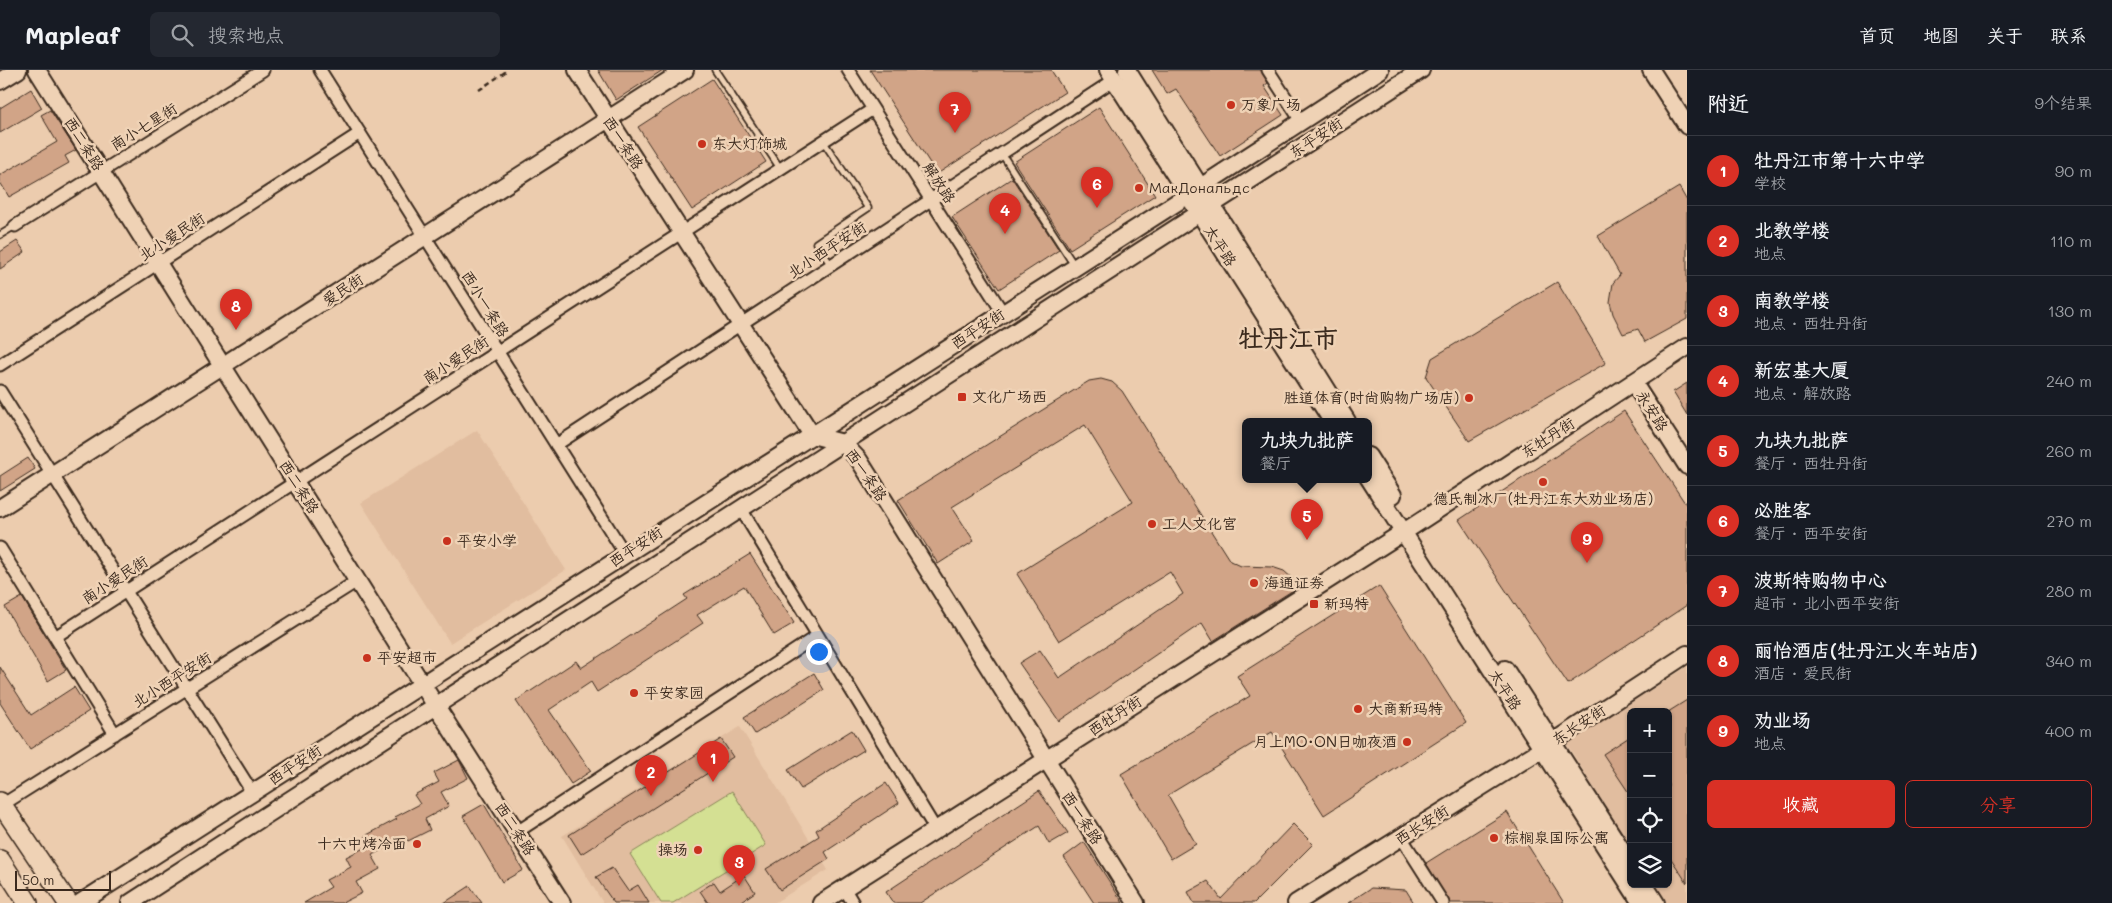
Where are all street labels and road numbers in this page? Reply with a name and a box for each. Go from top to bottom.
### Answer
street label: 南小七星街 [106,98,181,155]
street label: 西一条路 [599,112,649,173]
street label: 东平安街 [1285,112,1346,162]
street label: 西二条路 [60,113,109,174]
street label: 解放路 [919,158,960,207]
street label: 北小爱民街 [135,207,208,265]
street label: 北小西平安街 [783,216,870,282]
street label: 太平路 [1200,221,1241,270]
street label: 西小一条路 [457,266,514,341]
street label: 爱民街 [318,269,367,310]
street label: 西平安街 [947,303,1008,353]
street label: 南小爱民街 [419,330,492,388]
street label: 永安路 [1632,386,1673,435]
street label: 东牡丹街 [1517,412,1578,462]
street label: 西一条路 [841,444,892,505]
street label: 西二条路 [275,456,324,517]
street label: 西平安街 [605,521,666,571]
street label: 南小爱民街 [78,550,151,608]
street label: 北小西平安街 [128,647,215,711]
street label: 太平路 [1485,665,1526,714]
street label: 西牡丹街 [1084,690,1145,740]
street label: 东长安街 [1548,699,1609,749]
street label: 西平安街 [264,739,325,789]
street label: 西一条路 [1058,787,1108,848]
street label: 西二条路 [491,798,541,859]
street label: 西长安街 [1391,800,1452,849]

